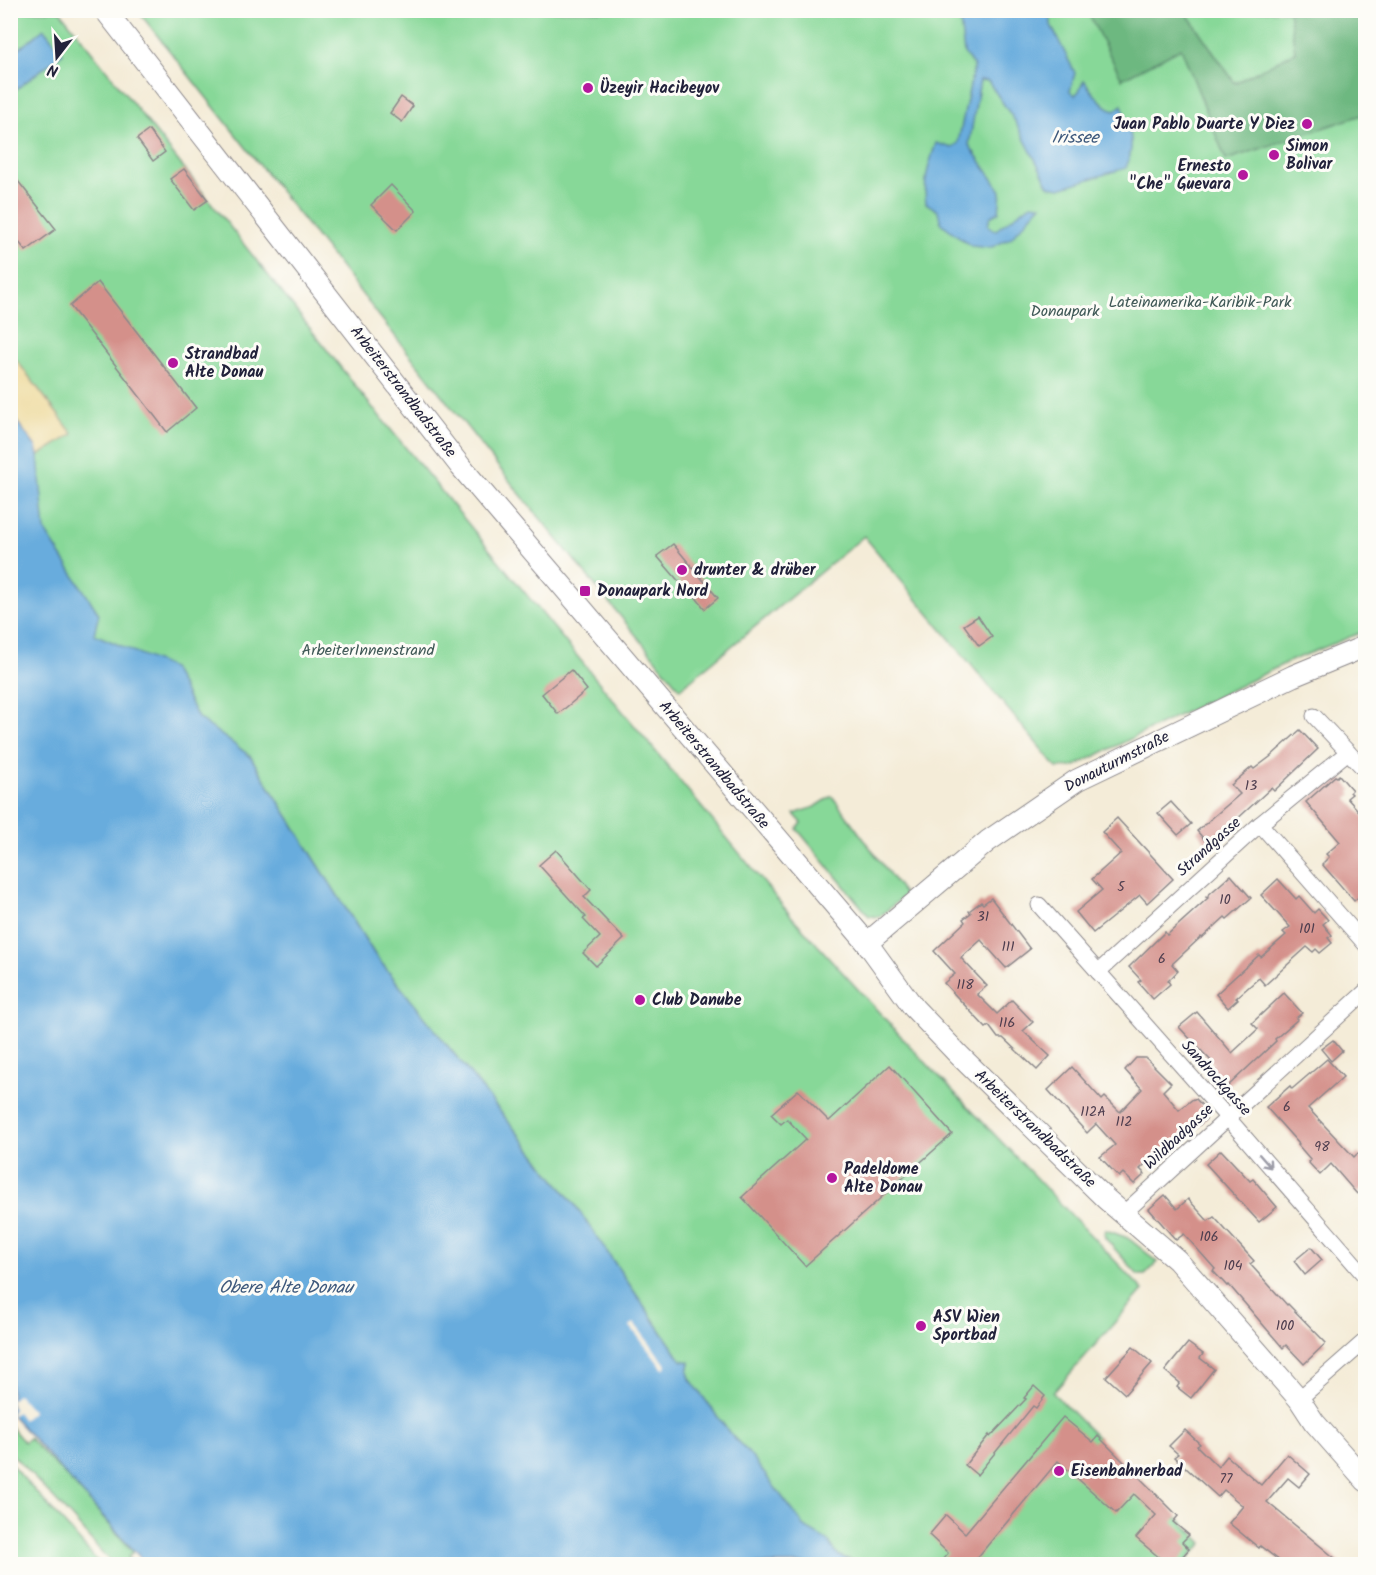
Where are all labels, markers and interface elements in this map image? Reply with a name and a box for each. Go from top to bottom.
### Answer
north arrow [27,27,87,87]
text: N [45,56,62,83]
place label: Üzeyir Hacibeyov [600,76,720,101]
marker: Üzeyir Hacibeyov [581,81,595,95]
place label: Juan Pablo Duarte Y Diez [1114,112,1295,137]
marker: Juan Pablo Duarte Y Diez [1300,117,1314,131]
water label: Irissee [1051,124,1101,153]
place label: Simon Bolivar [1286,134,1334,177]
marker: Simon Bolivar [1267,148,1281,162]
place label: Ernesto "Che" Guevara [1129,154,1231,197]
marker: Ernesto "Che" Guevara [1236,168,1250,182]
park label: Lateinamerika-Karibik-Park [1109,290,1292,315]
park label: Donaupark [1030,299,1100,324]
street label: Arbeiterstrandbadstraße [343,321,463,463]
place label: Strandbad Alte Donau [185,342,263,385]
marker: Strandbad Alte Donau [166,356,180,370]
place label: drunter & drüber [694,558,817,583]
marker: drunter & drüber [675,563,689,577]
place label: Donaupark Nord [597,579,709,604]
marker: Donaupark Nord [578,584,592,598]
park label: ArbeiterInnenstrand [301,638,436,663]
street label: Arbeiterstrandbadstraße [652,695,776,835]
street label: Donauturmstraße [1060,725,1174,799]
house number: 13 [1245,775,1257,797]
street label: Strandgasse [1171,811,1247,883]
house number: 5 [1117,876,1126,898]
house number: 10 [1219,889,1231,911]
house number: 31 [977,906,989,928]
house number: 101 [1299,918,1315,940]
house number: 111 [1001,936,1015,958]
house number: 6 [1158,948,1166,970]
house number: 118 [956,974,974,996]
place label: Club Danube [652,988,742,1013]
marker: Club Danube [633,993,647,1007]
house number: 116 [999,1012,1015,1034]
street label: Sandrockgasse [1175,1034,1257,1122]
street label: Arbeiterstrandbadstraße [968,1064,1102,1194]
house number: 6 [1283,1096,1291,1118]
street label: Wildbadgasse [1138,1098,1220,1176]
house number: 112A [1080,1101,1106,1123]
house number: 112 [1116,1111,1132,1133]
house number: 98 [1314,1136,1330,1158]
one-way arrow [1258,1153,1272,1168]
place label: Padeldome Alte Donau [844,1157,922,1200]
marker: Padeldome Alte Donau [825,1171,839,1185]
house number: 106 [1199,1226,1219,1248]
house number: 104 [1223,1255,1243,1277]
water label: Obere Alte Donau [219,1274,355,1303]
place label: ASV Wien Sportbad [933,1305,1000,1348]
house number: 100 [1276,1315,1294,1337]
marker: ASV Wien Sportbad [914,1319,928,1333]
place label: Eisenbahnerbad [1071,1459,1183,1484]
marker: Eisenbahnerbad [1052,1464,1066,1478]
house number: 77 [1220,1468,1233,1490]

